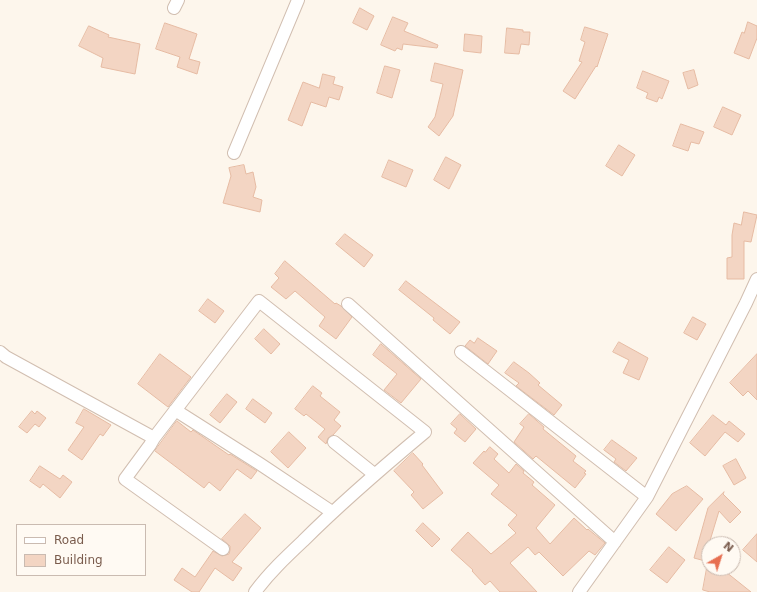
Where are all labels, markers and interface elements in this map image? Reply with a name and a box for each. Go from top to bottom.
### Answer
legend [16,524,146,576]
text: Road [54,533,84,547]
north arrow [701,536,741,576]
text: N [721,539,736,555]
text: Building [54,553,103,567]

